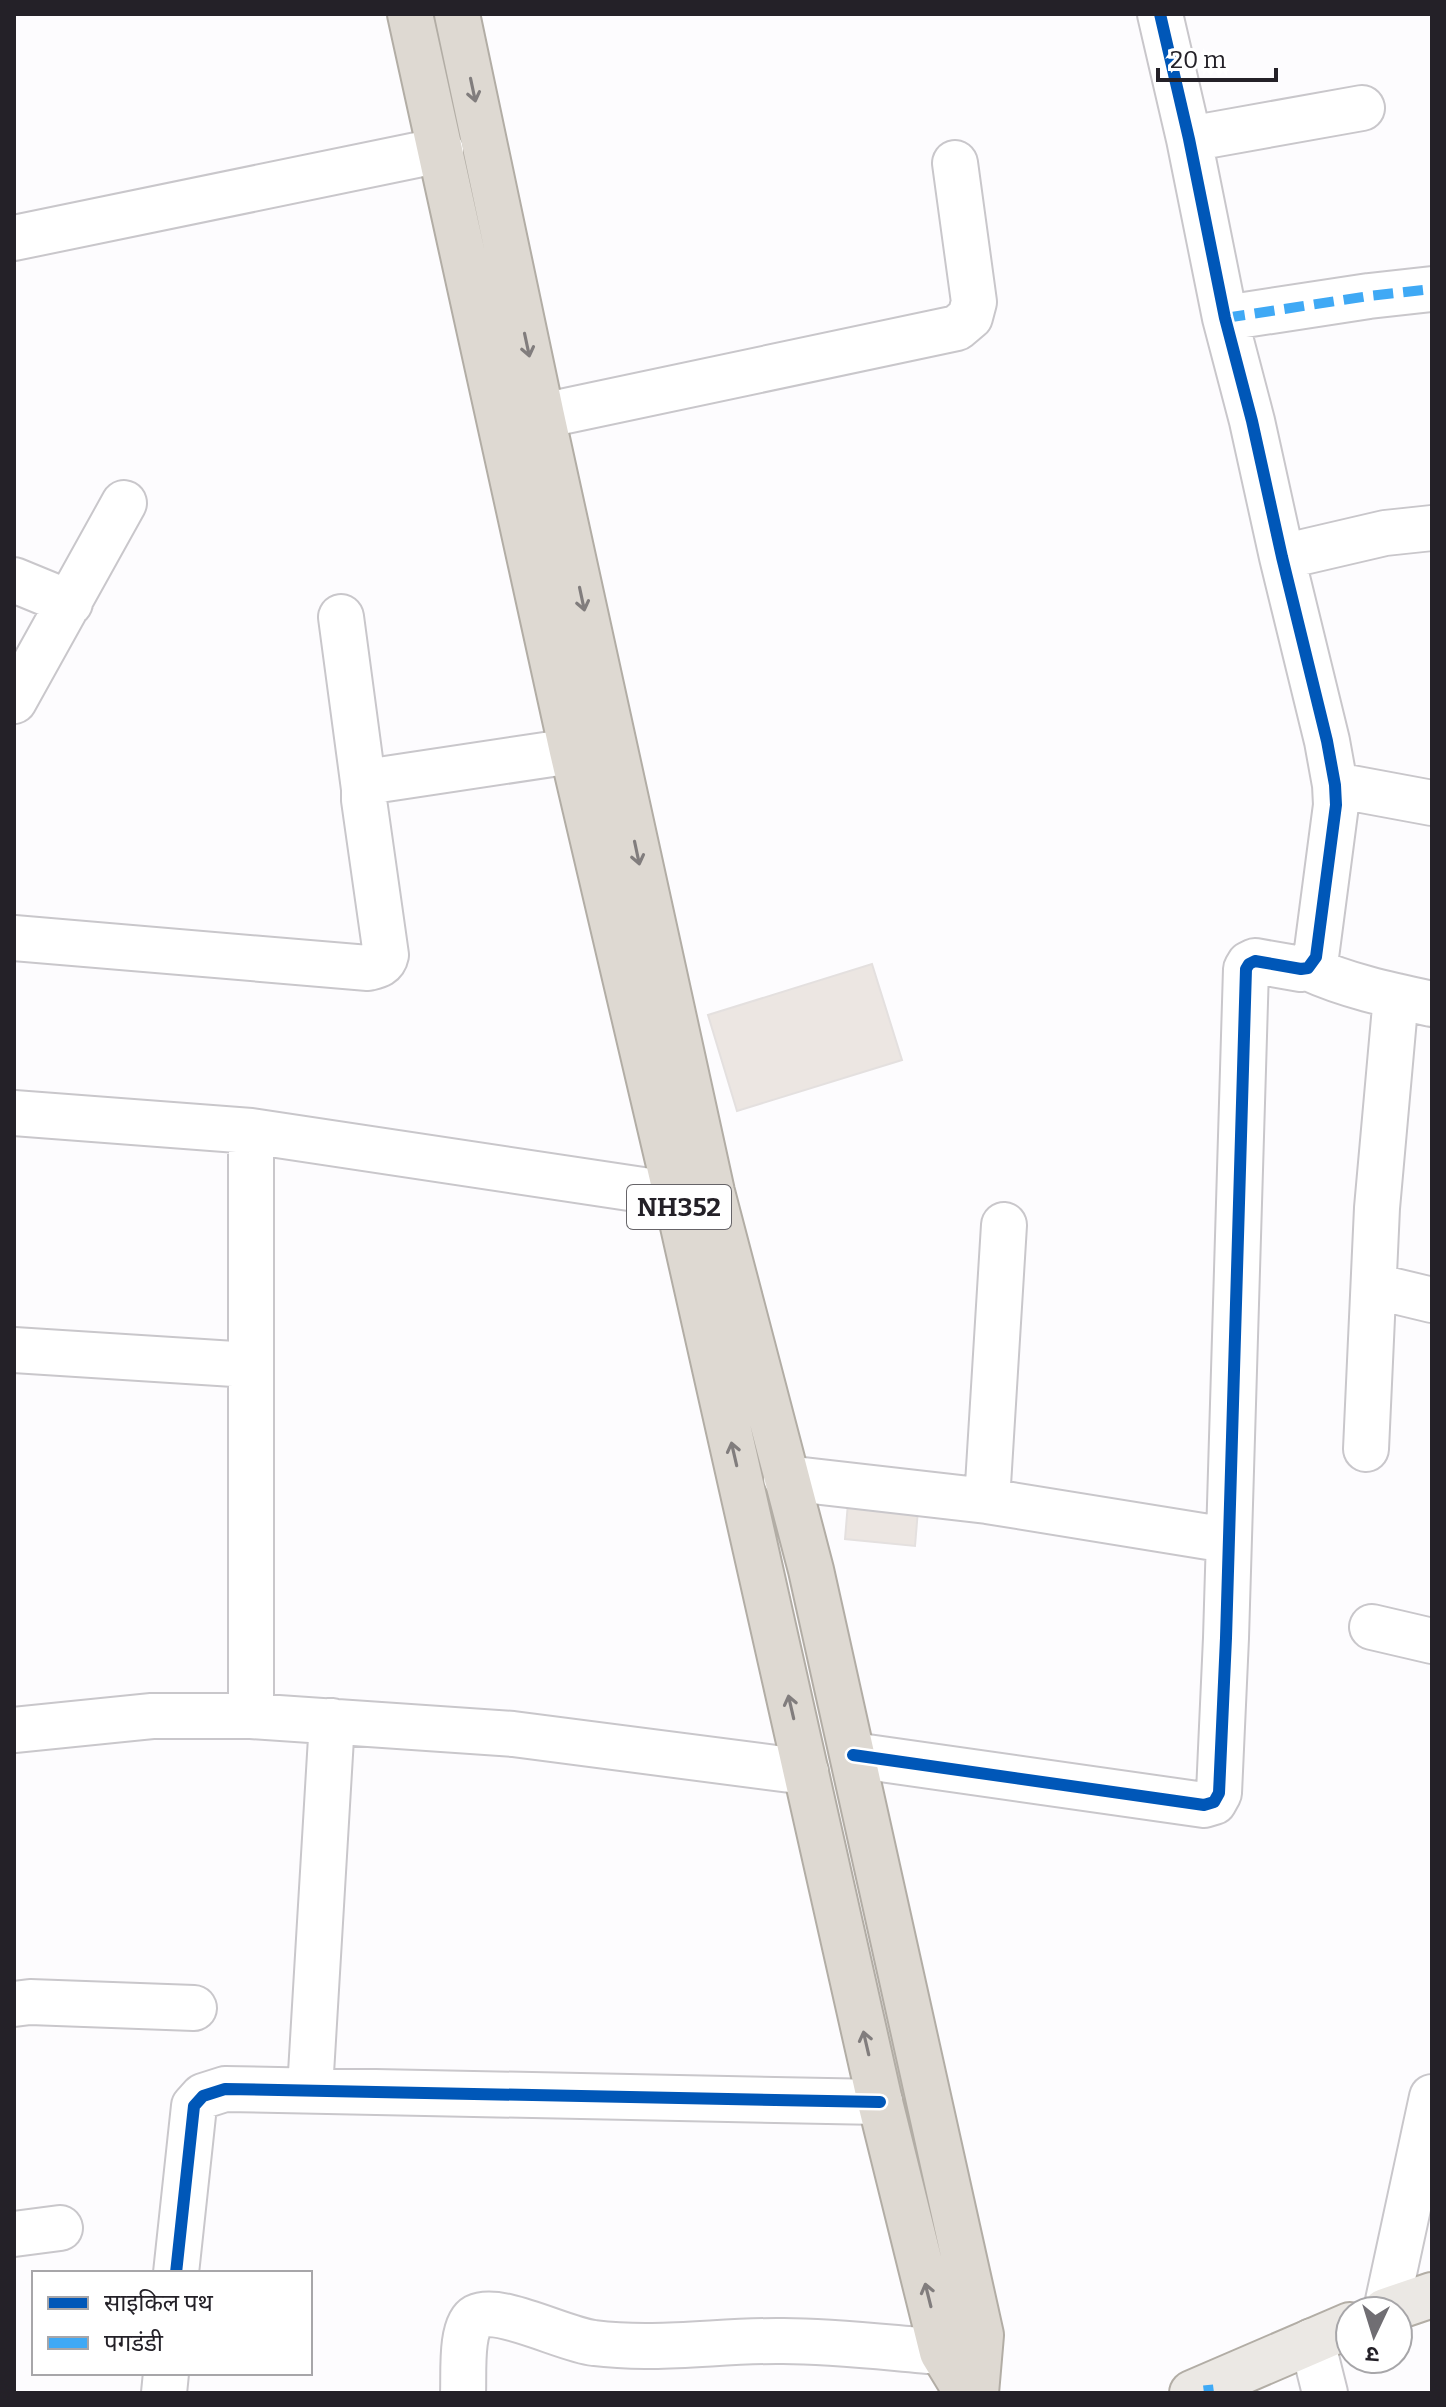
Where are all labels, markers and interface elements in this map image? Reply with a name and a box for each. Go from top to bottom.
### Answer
scale bar [1158,32,1276,82]
text: 20 m [1170,46,1226,74]
one-way arrow [466,77,481,103]
one-way arrow [520,331,535,357]
one-way arrow [575,585,590,611]
one-way arrow [630,840,645,865]
road number: NH352 [627,1185,731,1229]
one-way arrow [726,1441,741,1467]
one-way arrow [783,1695,798,1721]
one-way arrow [858,2031,873,2056]
legend [32,2271,312,2375]
one-way arrow [920,2283,935,2309]
text: साइकिल पथ [104,2289,214,2317]
north arrow [1334,2295,1414,2375]
text: पगडंडी [104,2329,164,2357]
text: उ [1364,2340,1380,2368]

